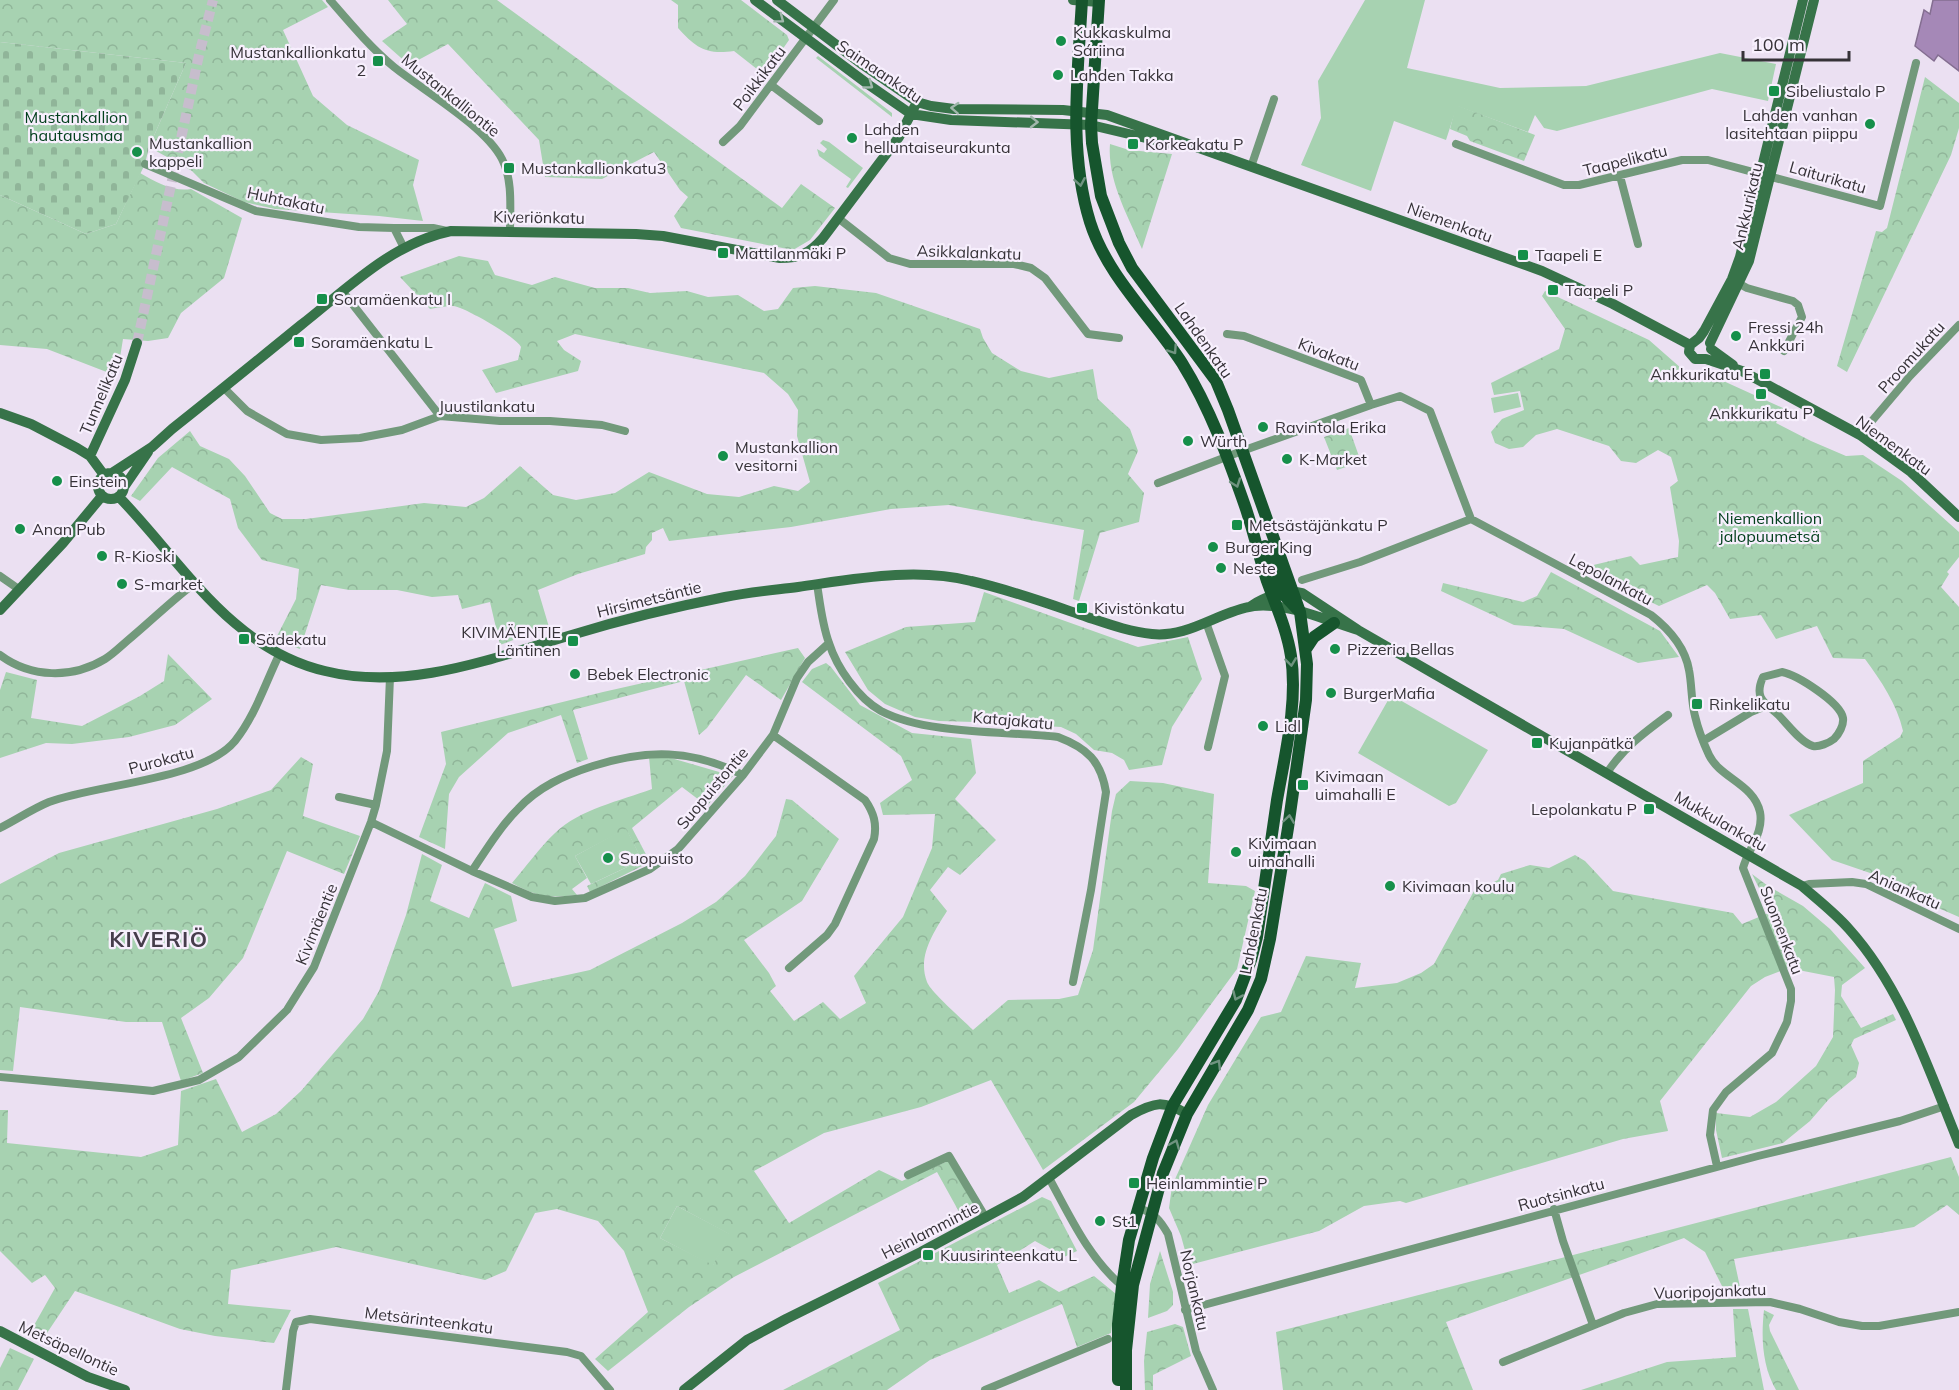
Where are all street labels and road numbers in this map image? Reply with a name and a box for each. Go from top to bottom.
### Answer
street label: Saimaankatu [834,35,926,107]
street label: Poikkikatu [728,42,790,114]
street label: Mustankalliontie [398,49,504,141]
street label: Taapelikatu [1581,140,1669,180]
street label: Laiturikatu [1787,156,1869,198]
street label: Ankkurikatu [1727,160,1767,252]
street label: Huhtakatu [245,182,327,218]
street label: Niemenkatu [1405,197,1495,247]
street label: Kiveriönkatu [493,206,585,228]
street label: Asikkalankatu [916,240,1022,264]
street label: Lahdenkatu [1171,298,1237,382]
street label: Proomukatu [1873,317,1949,397]
street label: Kivakatu [1295,333,1363,375]
street label: Tunnelikatu [75,351,127,437]
street label: Juustilankatu [439,396,535,416]
street label: Niemenkatu [1852,411,1936,479]
street label: Lepolankatu [1566,549,1656,609]
street label: Hirsimetsäntie [595,576,703,622]
street label: Katajakatu [972,707,1054,733]
street label: Purokatu [126,742,196,778]
street label: Suopuistontie [672,743,752,833]
street label: Mukkulankatu [1671,786,1771,856]
street label: Aniankatu [1866,864,1944,914]
street label: Kivimäentie [291,880,341,968]
street label: Suomenkatu [1756,883,1808,977]
street label: Lahdenkatu [1235,886,1271,976]
street label: Ruotsinkatu [1516,1173,1606,1215]
street label: Heinlammintie [878,1197,982,1263]
street label: Norjankatu [1176,1248,1214,1332]
street label: Vuoripojankatu [1653,1279,1767,1303]
street label: Metsärinteenkatu [364,1302,494,1338]
street label: Metsäpellontie [16,1316,122,1380]

